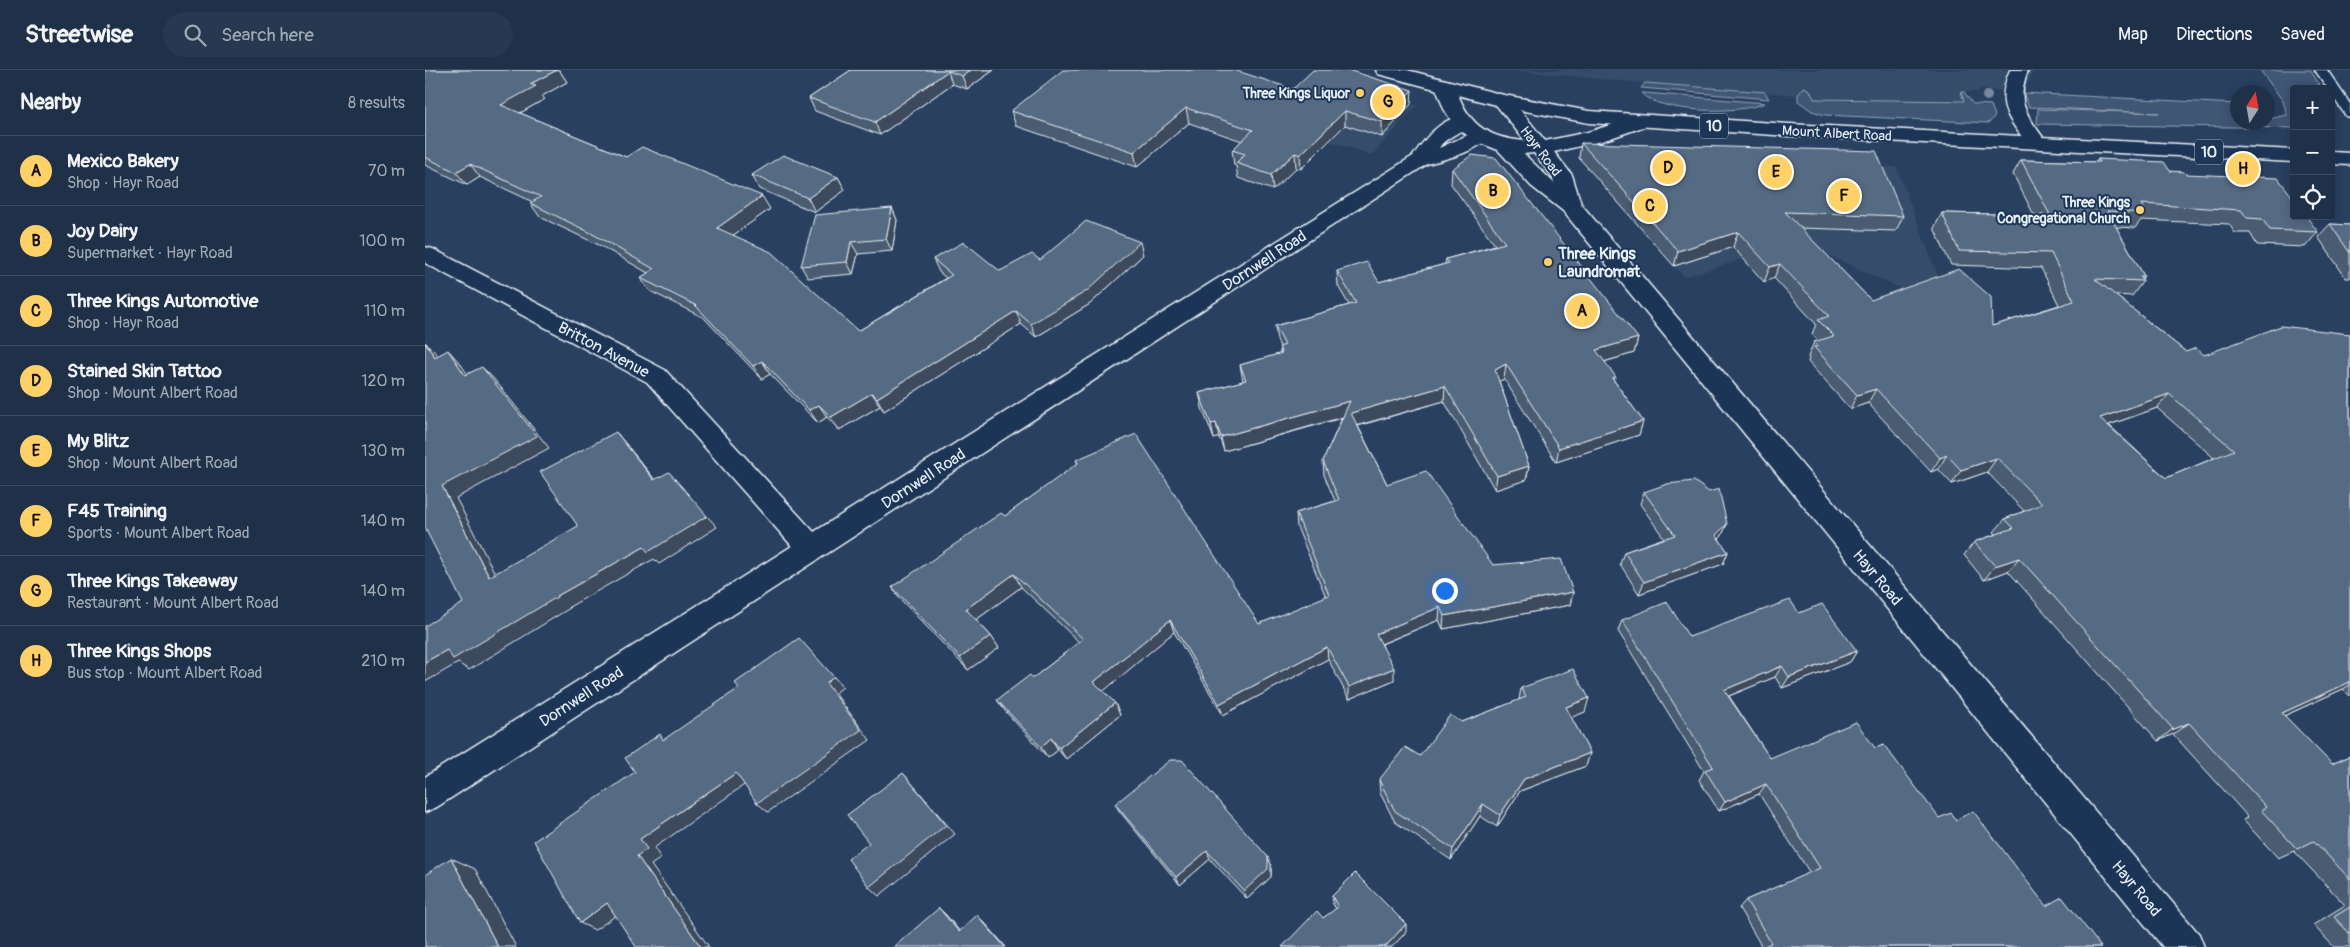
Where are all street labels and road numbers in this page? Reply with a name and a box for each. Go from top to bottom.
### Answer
road number: 10 [1700,114,1728,138]
street label: Mount Albert Road [1782,122,1892,145]
street label: Hayr Road [1516,123,1565,180]
road number: 10 [2195,140,2223,164]
street label: Dornwell Road [1219,226,1310,295]
street label: Britton Avenue [554,317,653,382]
street label: Dornwell Road [878,444,969,513]
street label: Hayr Road [1848,546,1906,610]
street label: Dornwell Road [536,662,627,731]
street label: Hayr Road [2107,857,2165,921]

